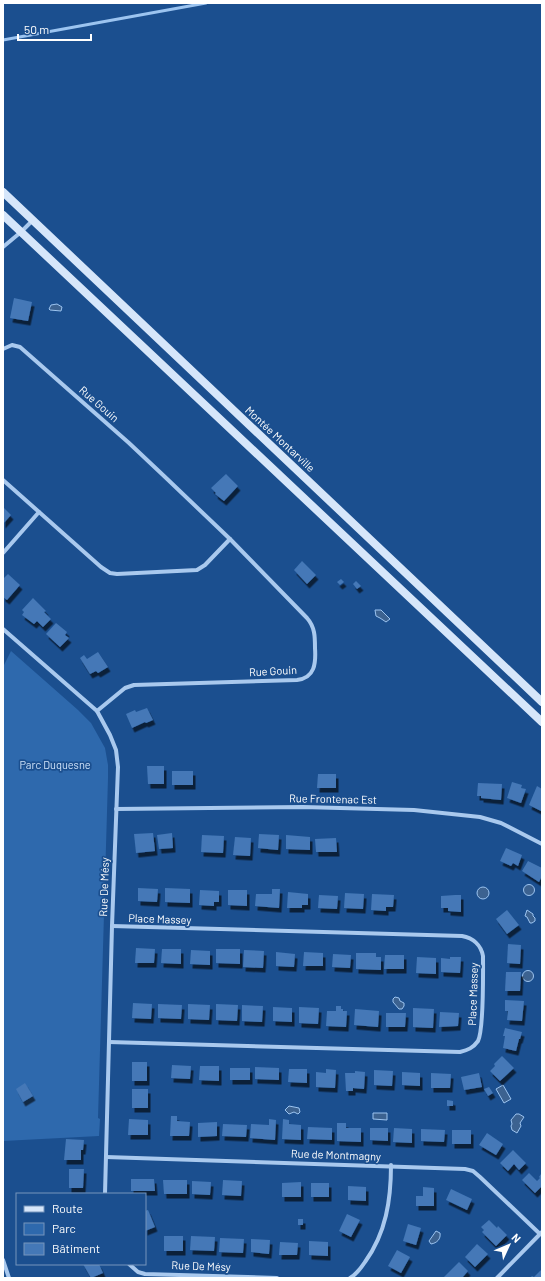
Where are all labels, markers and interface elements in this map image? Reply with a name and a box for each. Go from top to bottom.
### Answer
scale bar [18,16,91,42]
text: 50 m [24,22,49,36]
street label: Rue Gouin [77,383,122,424]
street label: Montée Montarville [243,403,318,474]
street label: Rue Gouin [249,663,297,678]
park label: Parc Duquesne [19,758,91,771]
street label: Rue Frontenac Est [289,791,377,806]
street label: Rue De Mésy [96,857,111,917]
street label: Place Massey [128,911,192,926]
street label: Place Massey [465,962,480,1026]
street label: Rue de Montmagny [291,1146,381,1163]
legend [16,1193,146,1265]
text: Route [52,1201,83,1215]
text: Parc [52,1221,76,1235]
north arrow [489,1225,529,1265]
text: N [509,1231,524,1245]
text: Bâtiment [52,1241,100,1255]
street label: Rue De Mésy [171,1258,231,1273]

